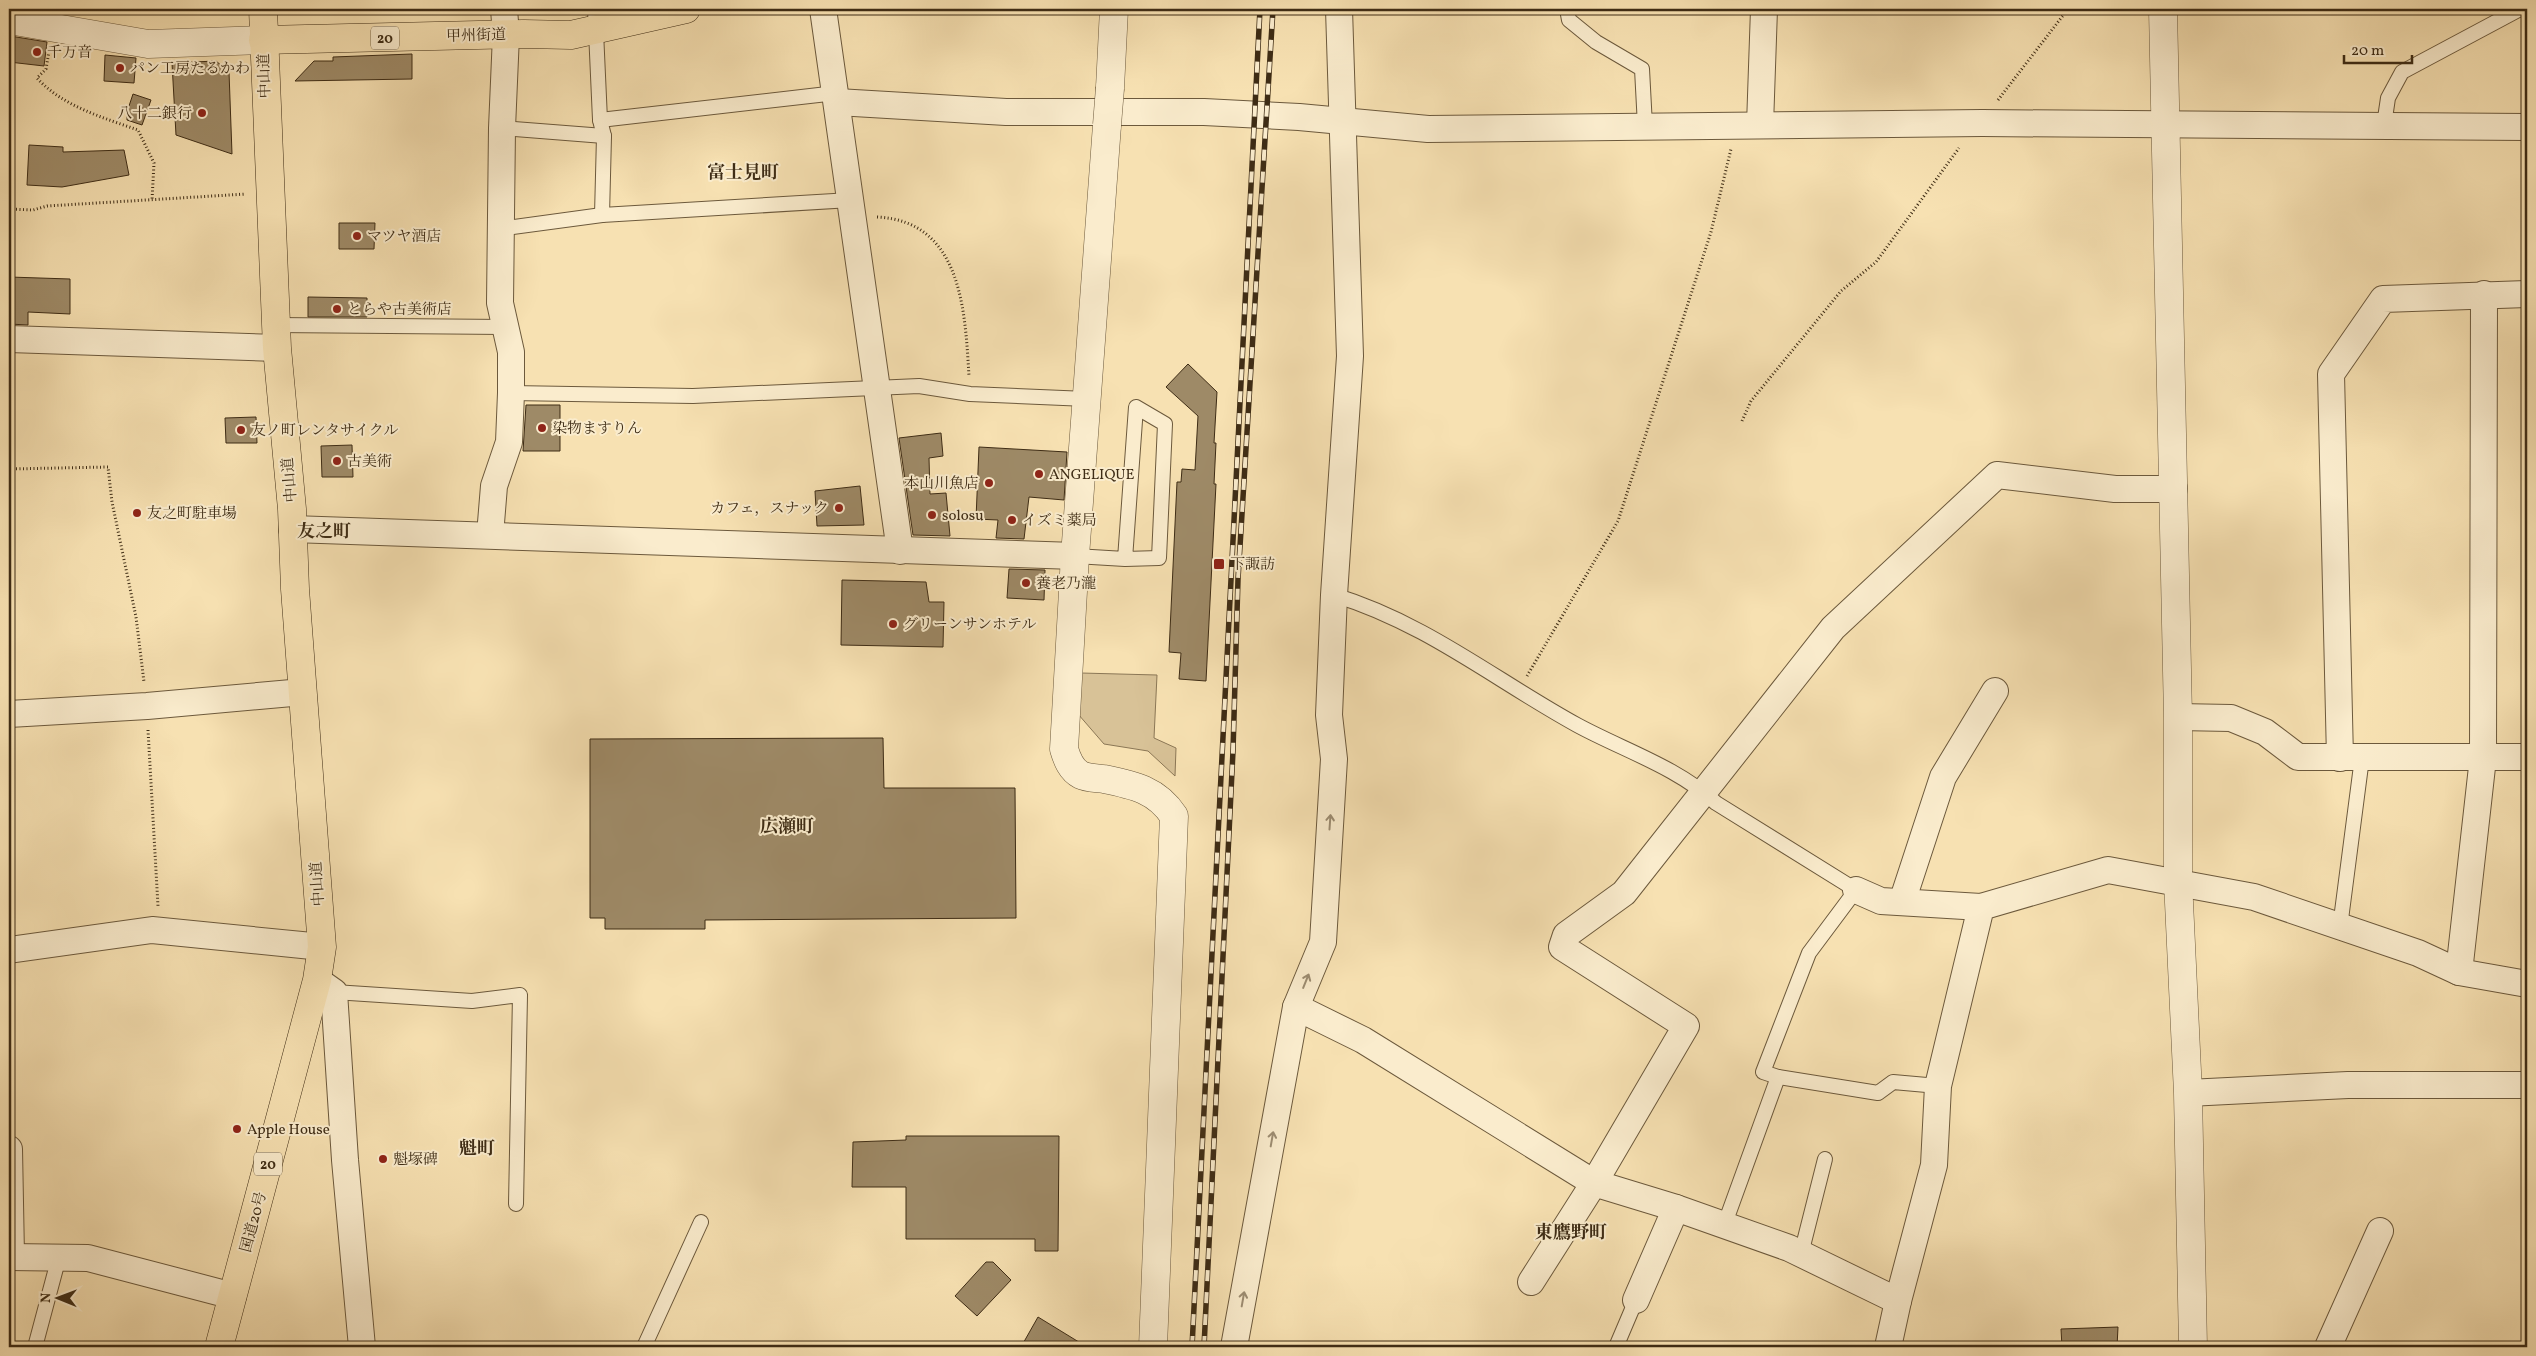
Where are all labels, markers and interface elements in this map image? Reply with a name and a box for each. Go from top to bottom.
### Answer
street label: 甲州街道 [446,25,506,48]
road number: 20 [371,26,399,49]
scale bar [2344,32,2411,64]
text: 20 m [2351,41,2384,62]
place label: 千万音 [47,43,92,64]
marker: 千万音 [31,46,43,58]
street label: 中山道 [254,53,277,99]
place label: パン工房たるかわ [130,59,250,80]
marker: パン工房たるかわ [114,62,126,74]
place label: 八十二銀行 [117,104,192,125]
marker: 八十二銀行 [196,107,208,119]
district label: 富士見町 [707,161,779,186]
place label: マツヤ酒店 [367,227,442,248]
marker: マツヤ酒店 [351,230,363,242]
place label: とらや古美術店 [347,300,452,321]
marker: とらや古美術店 [331,303,343,315]
place label: 染物ますりん [552,419,642,440]
place label: 友ノ町レンタサイクル [251,421,398,442]
marker: 染物ますりん [536,422,548,434]
marker: 友ノ町レンタサイクル [235,424,247,436]
place label: 古美術 [347,452,392,473]
marker: 古美術 [331,455,343,467]
street label: 中山道 [278,457,303,503]
place label: ANGELIQUE [1049,465,1135,486]
marker: ANGELIQUE [1033,468,1045,480]
place label: 本山川魚店 [904,474,979,495]
marker: 本山川魚店 [983,477,995,489]
place label: カフェ，スナック [710,499,829,520]
marker: カフェ，スナック [833,502,845,514]
place label: 友之町駐車場 [147,504,237,525]
place label: solosu [942,506,984,527]
marker: 友之町駐車場 [131,507,143,519]
marker: solosu [926,509,938,521]
place label: イズミ薬局 [1022,511,1097,532]
marker: イズミ薬局 [1006,514,1018,526]
district label: 友之町 [297,520,351,545]
place label: 下諏訪 [1230,555,1275,576]
marker: 下諏訪 [1212,557,1226,571]
place label: 養老乃瀧 [1036,574,1096,595]
marker: 養老乃瀧 [1020,577,1032,589]
place label: グリーンサンホテル [903,615,1036,636]
marker: グリーンサンホテル [887,618,899,630]
one-way arrow [1326,814,1335,830]
district label: 広瀬町 [760,815,814,840]
street label: 中山道 [306,861,331,907]
one-way arrow [1302,974,1312,989]
place label: Apple House [247,1120,330,1141]
marker: Apple House [231,1123,243,1135]
one-way arrow [1267,1132,1277,1148]
district label: 魁町 [459,1137,495,1162]
place label: 魁塚碑 [393,1150,438,1171]
road number: 20 [254,1152,282,1176]
marker: 魁塚碑 [377,1153,389,1165]
street label: 国道20号 [236,1190,273,1255]
district label: 東鷹野町 [1535,1221,1607,1246]
north arrow [32,1274,82,1324]
one-way arrow [1238,1292,1248,1308]
text: N [37,1293,56,1303]

